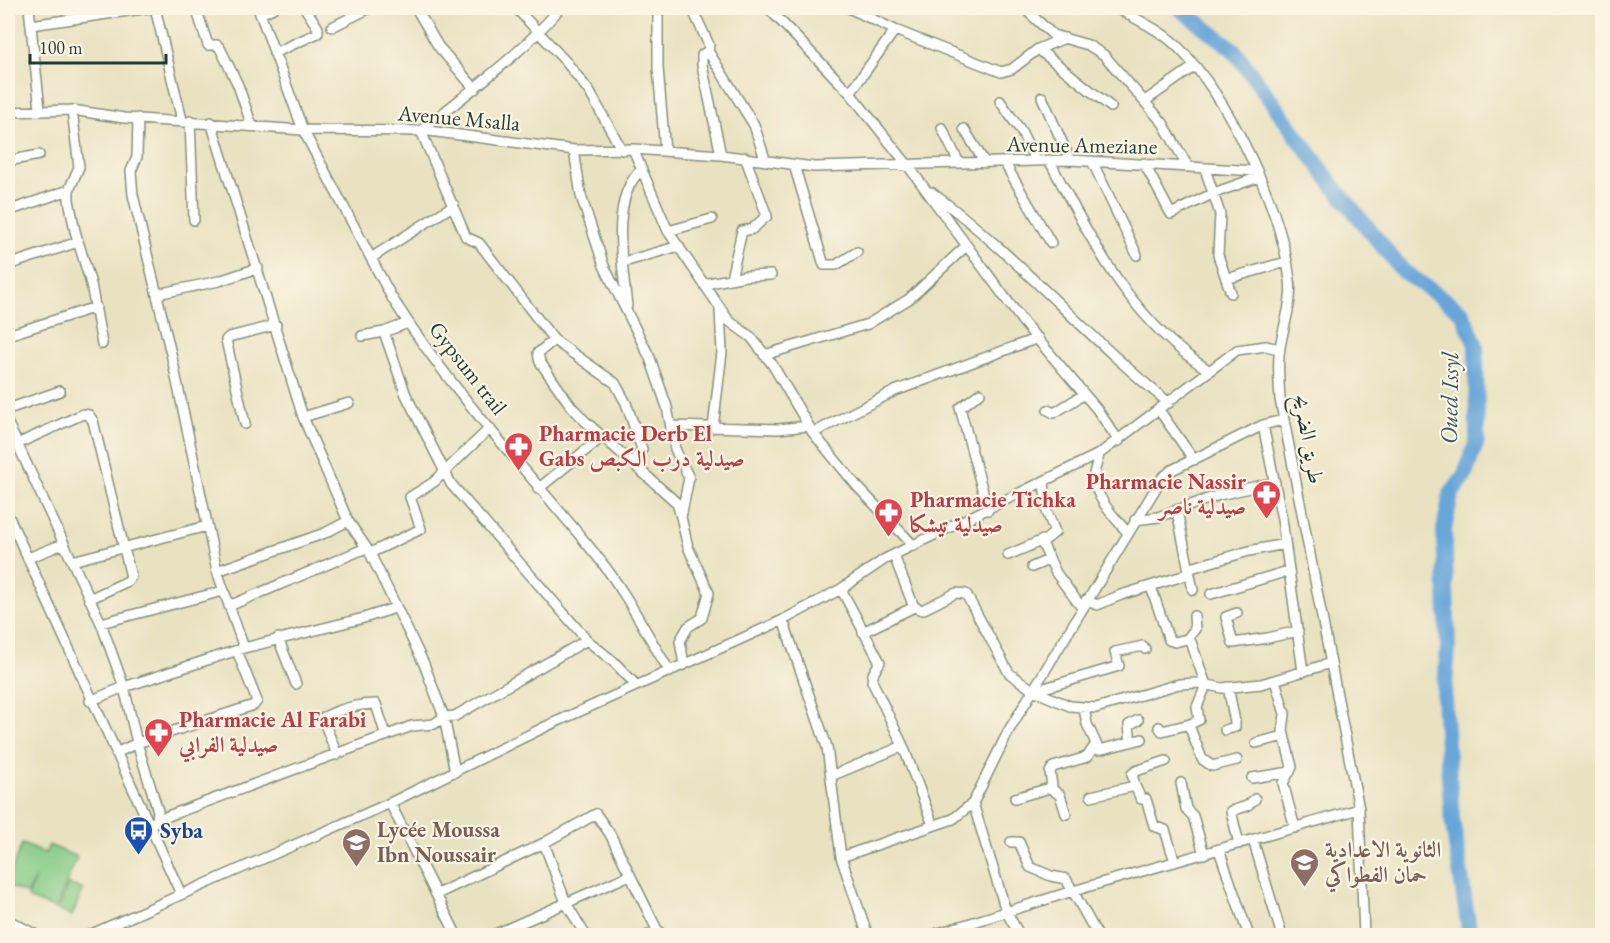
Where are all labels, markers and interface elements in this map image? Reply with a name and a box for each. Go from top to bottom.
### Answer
scale bar [30,27,166,65]
text: 100 m [39,36,83,59]
street label: Avenue Msalla [396,98,522,138]
street label: Avenue Ameziane [1005,129,1158,161]
street label: Gypsum trail [422,315,514,421]
water label: Oued Issyl [1433,350,1465,444]
street label: طريق الضريح [1282,392,1331,487]
place label: Pharmacie Derb El Gabs صيدلية درب الكبص [539,419,745,473]
pharmacy icon: Pharmacie Derb El Gabs صيدلية درب الكبص [502,430,534,472]
place label: Pharmacie Nassir صيدلية ناصر [1086,467,1247,521]
pharmacy icon: Pharmacie Nassir صيدلية ناصر [1251,478,1283,520]
place label: Pharmacie Tichka صيدلية تيشكا [910,485,1076,539]
pharmacy icon: Pharmacie Tichka صيدلية تيشكا [873,496,905,538]
place label: Pharmacie Al Farabi صيدلية الفرابي [178,705,367,763]
pharmacy icon: Pharmacie Al Farabi صيدلية الفرابي [142,716,174,758]
bus stop icon: Syba [123,814,155,856]
place label: Lycée Moussa Ibn Noussair [377,815,500,869]
place label: Syba [160,816,203,845]
school or university icon: Lycée Moussa Ibn Noussair [340,826,372,868]
place label: الثانوية الاعدادية حمان الفطواكي [1324,835,1441,893]
school or university icon: الثانوية الاعدادية حمان الفطواكي [1288,846,1320,888]

